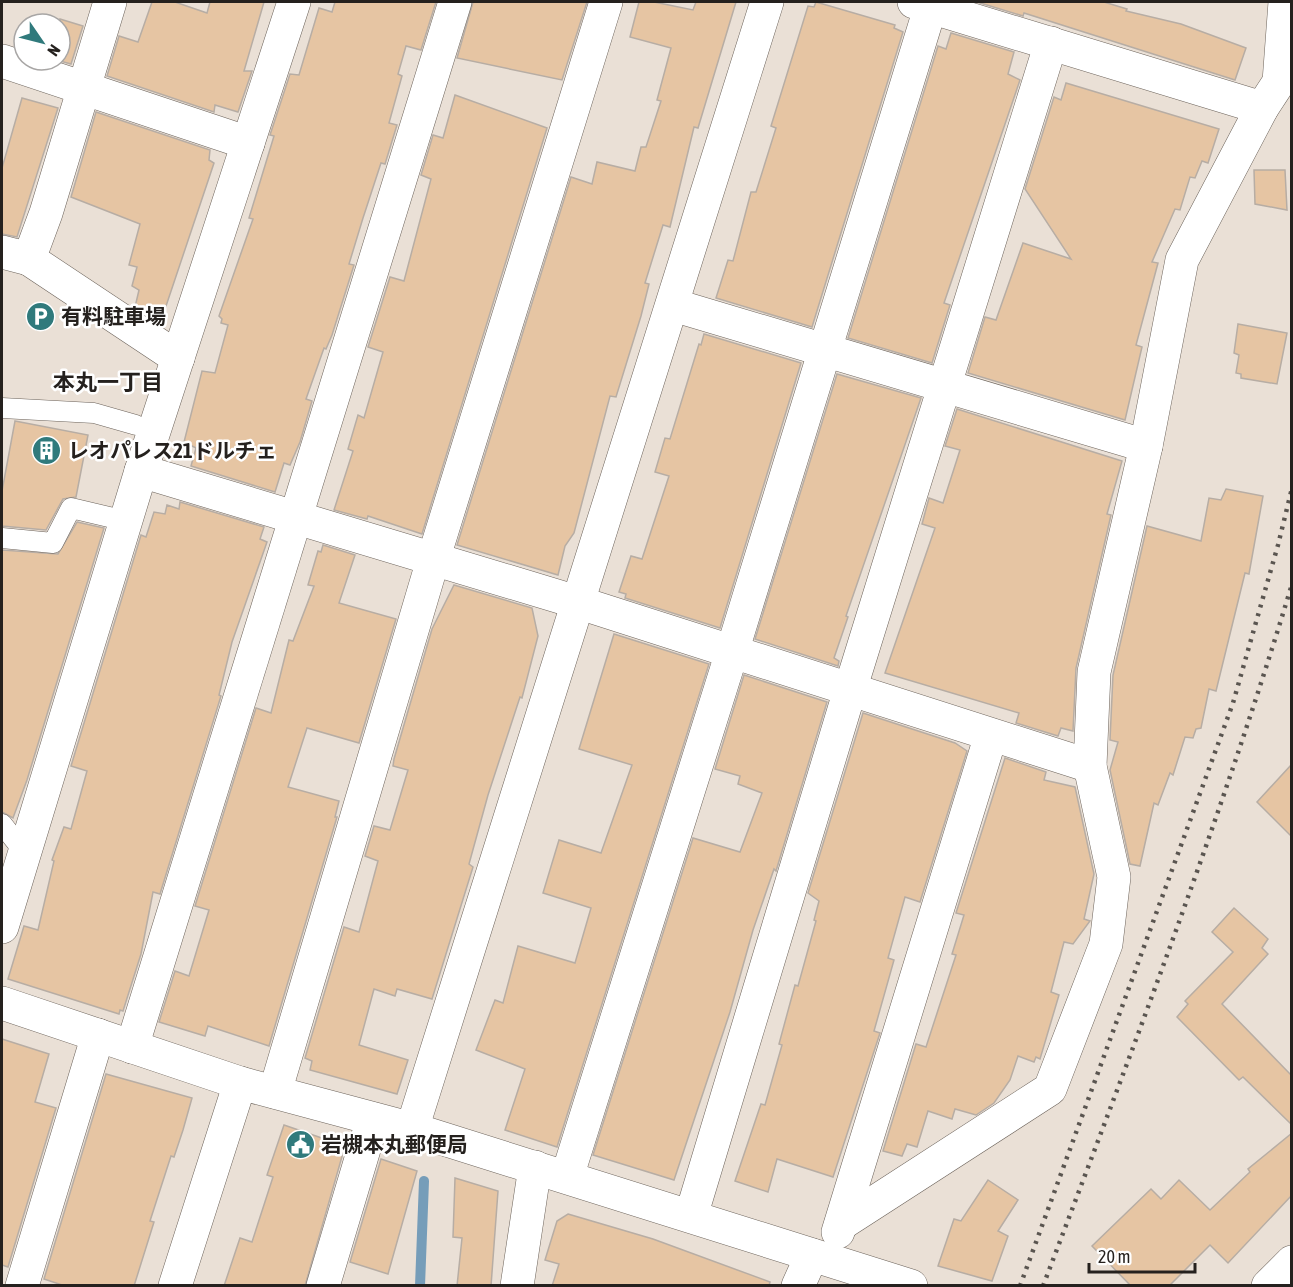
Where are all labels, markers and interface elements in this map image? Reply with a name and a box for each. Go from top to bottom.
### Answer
north arrow [12,12,72,72]
text: N [44,42,64,60]
parking icon: 有料駐車場 [24,301,56,333]
place label: 有料駐車場 [61,304,166,328]
district label: 本丸一丁目 [53,369,163,395]
building icon: レオパレス21ドルチェ [31,435,63,467]
place label: レオパレス21ドルチェ [68,438,277,462]
public building icon: 岩槻本丸郵便局 [284,1129,316,1161]
place label: 岩槻本丸郵便局 [321,1132,468,1156]
scale bar [1089,1236,1196,1274]
text: 20 m [1098,1246,1130,1267]

